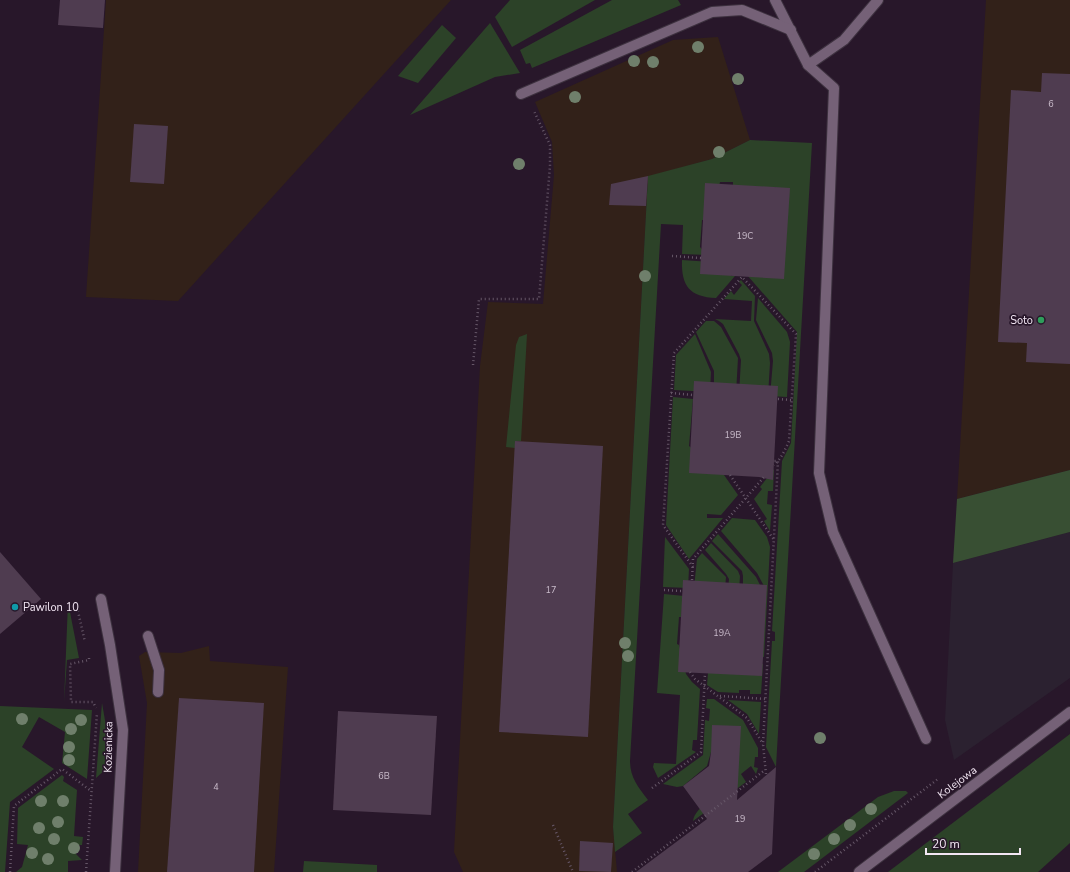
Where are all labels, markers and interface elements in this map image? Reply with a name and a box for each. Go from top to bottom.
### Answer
house number: 6 [1048,98,1054,110]
house number: 19C [737,230,753,242]
place label: Soto [1010,313,1033,328]
marker: Soto [1036,315,1046,325]
house number: 19B [725,429,741,441]
house number: 17 [546,584,556,596]
place label: Pawilon 10 [23,600,79,615]
marker: Pawilon 10 [10,602,20,612]
house number: 19A [713,627,731,639]
street label: Kozienicka [101,721,116,773]
street label: Kolejowa [935,763,980,802]
house number: 6B [378,770,390,782]
house number: 4 [213,781,219,793]
house number: 19 [735,813,745,825]
scale bar [926,830,1020,856]
text: 20 m [932,836,960,852]

